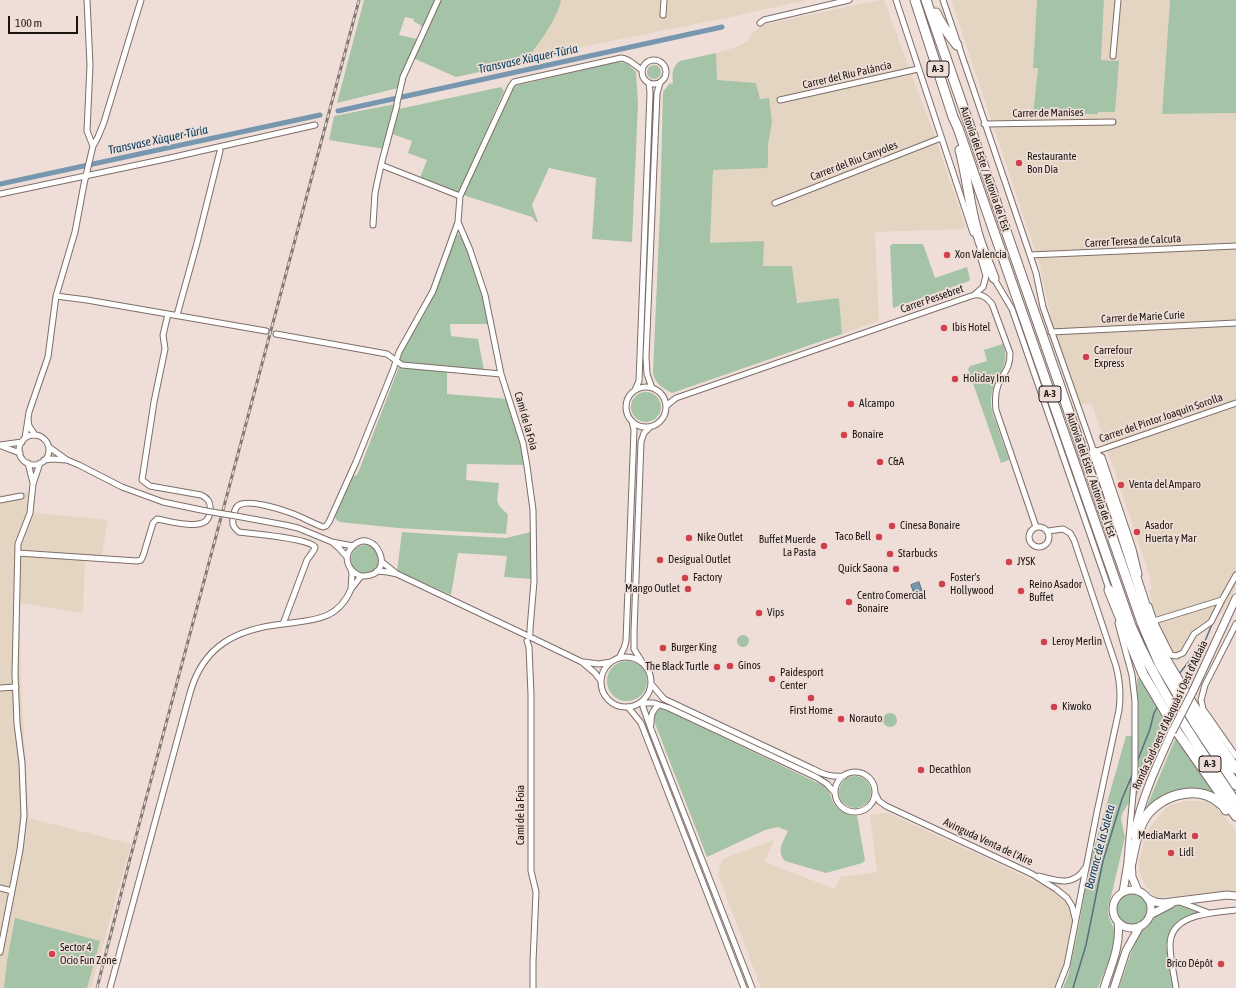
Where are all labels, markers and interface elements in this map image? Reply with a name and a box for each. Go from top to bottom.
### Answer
scale bar [10,8,80,34]
text: 100 m [15,16,42,30]
water label: Transvase Xùquer-Tùria [477,41,579,77]
street label: Carrer del Riu Palància [801,58,893,92]
road number: A-3 [927,61,949,77]
street label: Autovía del Este / Autovia de l'Est [957,105,1013,233]
street label: Carrer de Manises [1012,106,1084,120]
water label: Transvase Xùquer-Tùria [107,122,209,158]
street label: Carrer del Riu Canyoles [808,138,900,184]
place label: Restaurante Bon Día [1027,150,1076,176]
marker: Restaurante Bon Día [1014,158,1024,168]
street label: Carrer Teresa de Calcuta [1084,232,1182,250]
place label: Xon Valencia [955,248,1007,262]
marker: Xon Valencia [942,250,952,260]
street label: Carrer Pessebret [899,282,965,316]
street label: Carrer de Marie Curie [1101,308,1185,326]
place label: Ibis Hotel [952,321,990,335]
marker: Ibis Hotel [939,323,949,333]
place label: Carrefour Express [1094,344,1132,370]
marker: Carrefour Express [1081,352,1091,362]
place label: Holiday Inn [963,372,1010,386]
marker: Holiday Inn [950,374,960,384]
road number: A-3 [1039,386,1061,402]
street label: Camí de la Foia [511,390,541,452]
street label: Carrer del Pintor Joaquín Sorolla [1097,391,1225,445]
place label: Alcampo [859,397,895,411]
marker: Alcampo [846,399,856,409]
street label: Autovía del Este / Autovia de l'Est [1063,411,1119,539]
place label: Bonaire [852,428,884,442]
marker: Bonaire [839,430,849,440]
place label: C&A [888,455,904,469]
marker: C&A [875,457,885,467]
place label: Venta del Amparo [1129,478,1201,492]
marker: Venta del Amparo [1116,480,1126,490]
place label: Cinesa Bonaire [900,519,960,533]
place label: Asador Huerta y Mar [1145,519,1196,545]
marker: Cinesa Bonaire [887,521,897,531]
marker: Asador Huerta y Mar [1132,527,1142,537]
place label: Taco Bell [835,530,871,544]
place label: Nike Outlet [697,531,743,545]
marker: Taco Bell [874,532,884,542]
marker: Nike Outlet [684,533,694,543]
place label: Buffet Muerde La Pasta [759,533,816,559]
marker: Buffet Muerde La Pasta [819,541,829,551]
place label: Starbucks [898,547,937,561]
marker: Starbucks [885,549,895,559]
place label: Desigual Outlet [668,553,731,567]
marker: Desigual Outlet [655,555,665,565]
place label: JYSK [1017,555,1035,569]
marker: JYSK [1004,557,1014,567]
place label: Quick Saona [838,562,888,576]
marker: Quick Saona [891,564,901,574]
place label: Factory [693,571,722,585]
place label: Foster's Hollywood [950,571,994,597]
marker: Factory [680,573,690,583]
place label: Reino Asador Buffet [1029,578,1082,604]
marker: Foster's Hollywood [937,579,947,589]
place label: Mango Outlet [625,582,680,596]
marker: Mango Outlet [683,584,693,594]
marker: Reino Asador Buffet [1016,586,1026,596]
place label: Centro Comercial Bonaire [857,589,926,615]
marker: Centro Comercial Bonaire [844,597,854,607]
place label: Vips [767,606,784,620]
marker: Vips [754,608,764,618]
place label: Leroy Merlin [1052,635,1102,649]
marker: Leroy Merlin [1039,637,1049,647]
street label: Ronda Sud-oest d'Alaquàs i Oest d'Aldaia [1130,638,1210,792]
place label: Burger King [671,641,717,655]
marker: Burger King [658,643,668,653]
place label: Ginos [738,659,761,673]
place label: The Black Turtle [645,660,709,674]
marker: Ginos [725,661,735,671]
marker: The Black Turtle [712,662,722,672]
place label: Paidesport Center [780,666,824,692]
marker: Paidesport Center [767,674,777,684]
marker: First Home [806,693,816,703]
place label: Kiwoko [1062,700,1091,714]
marker: Kiwoko [1049,702,1059,712]
place label: First Home [789,704,833,718]
place label: Norauto [849,712,882,726]
marker: Norauto [836,714,846,724]
road number: A-3 [1199,756,1221,772]
place label: Decathlon [929,763,971,777]
marker: Decathlon [916,765,926,775]
street label: Camí de la Foia [514,785,528,845]
water label: Barranc de la Saleta [1082,803,1118,891]
street label: Avinguda Venta de l'Aire [941,815,1035,869]
place label: MediaMarkt [1138,829,1187,843]
marker: MediaMarkt [1190,831,1200,841]
place label: Lidl [1179,846,1194,860]
marker: Lidl [1166,848,1176,858]
place label: Sector 4 Ocio Fun Zone [60,941,117,967]
marker: Sector 4 Ocio Fun Zone [47,949,57,959]
place label: Brico Dépôt [1167,957,1213,971]
marker: Brico Dépôt [1216,959,1226,969]

